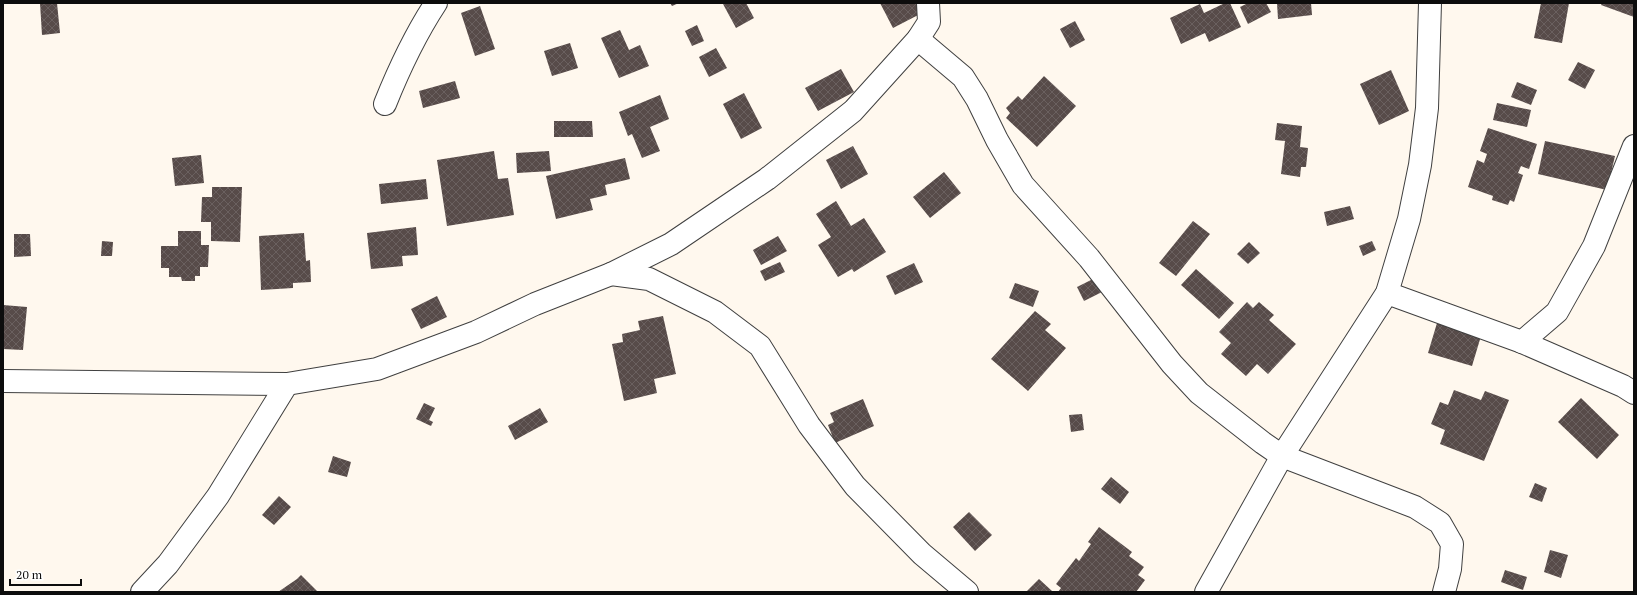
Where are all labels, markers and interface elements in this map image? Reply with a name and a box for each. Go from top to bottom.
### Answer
scale bar [10,561,81,587]
text: 20 m [16,567,43,582]

